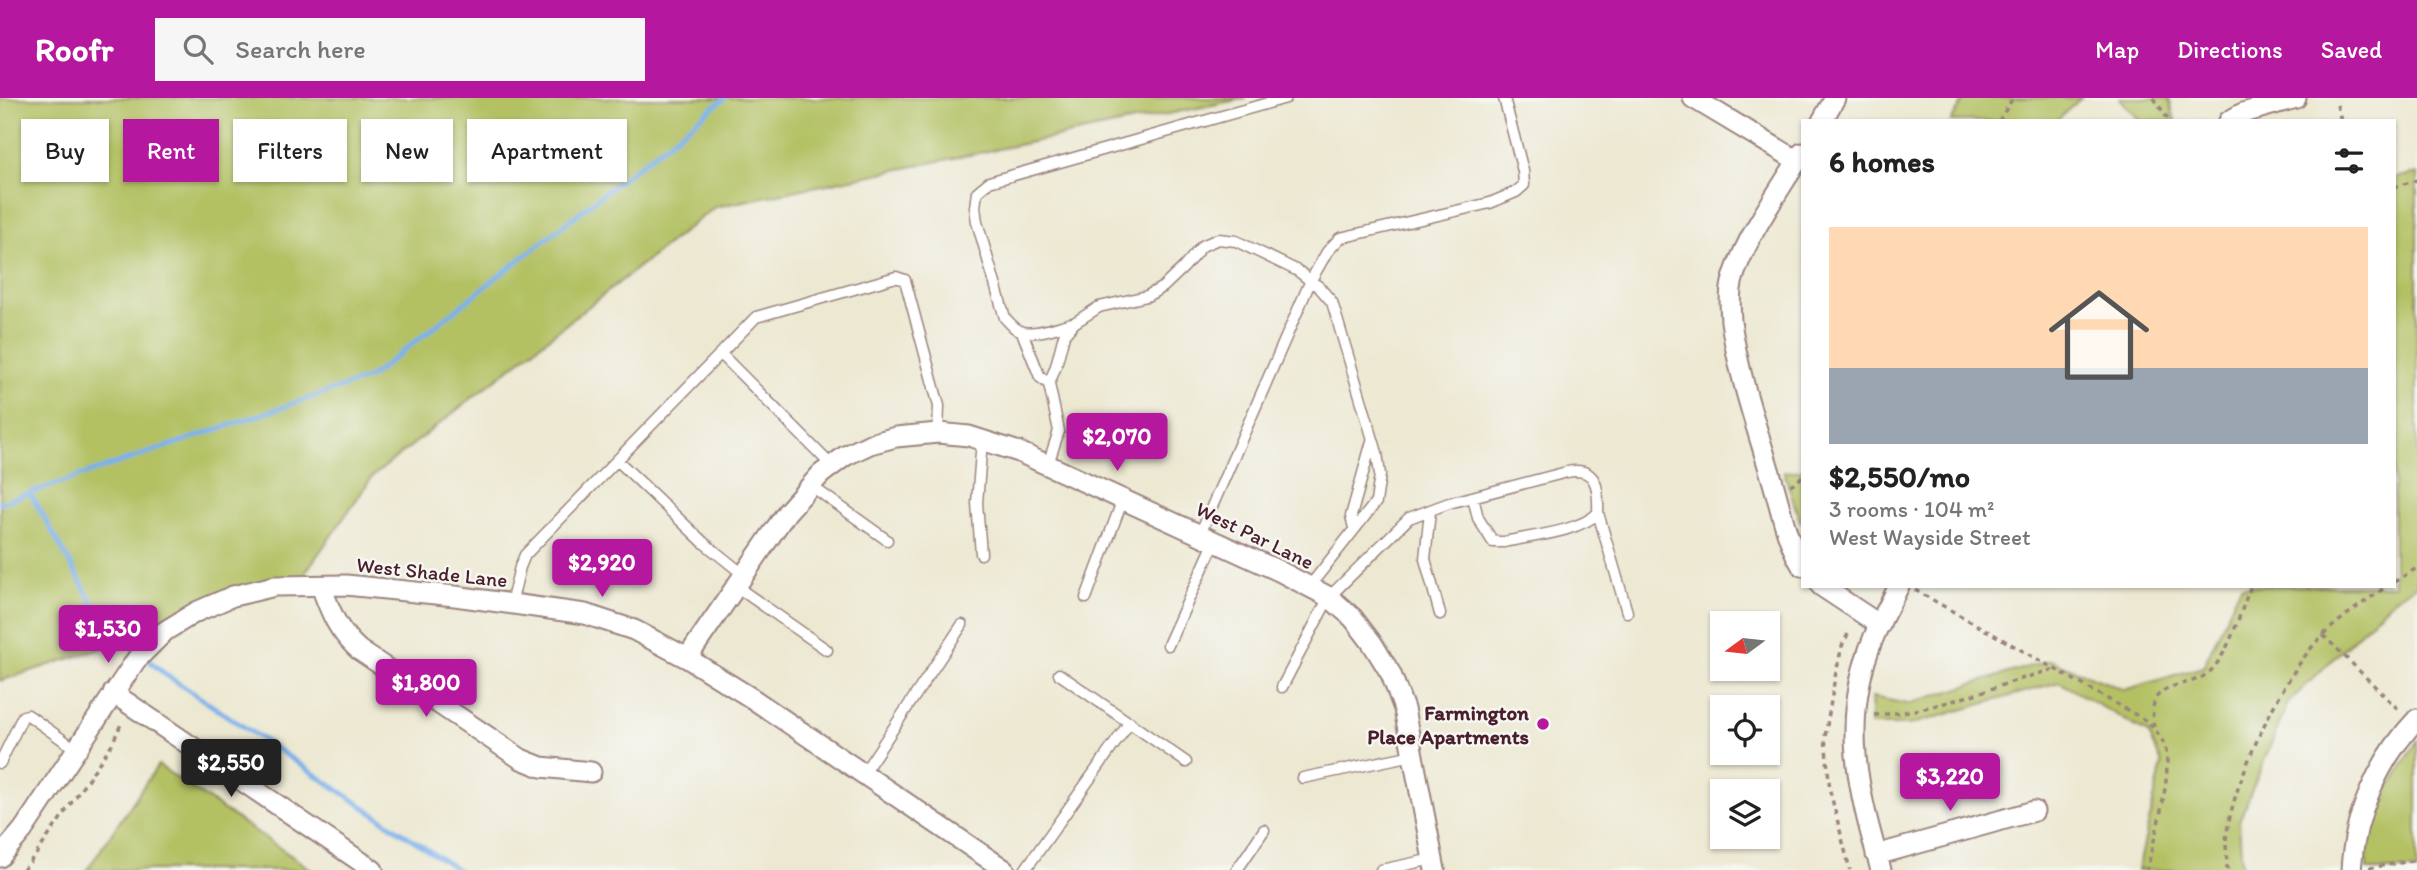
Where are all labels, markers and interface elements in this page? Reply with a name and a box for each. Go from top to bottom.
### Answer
search box [155,18,645,81]
text: Roofr [35,30,113,69]
icon: search [179,30,217,68]
text: Search here [235,33,366,65]
text: Map [2095,35,2139,64]
text: Directions [2177,35,2283,64]
text: Saved [2321,35,2382,64]
chip: Buy [21,119,109,182]
chip: Rent [123,119,219,182]
chip: Filters [233,119,347,182]
chip: New [361,119,453,182]
chip: Apartment [467,119,627,182]
icon: filters [2330,142,2368,180]
text: 6 homes [1829,143,1935,180]
icon: home [2036,272,2162,398]
pin: $2,070 [1060,414,1174,473]
text: $2,070 [1083,422,1151,450]
text: $2,550/mo [1829,458,1970,495]
text: 3 rooms · 104 m² [1829,495,1994,523]
street label: West Par Lane [1192,496,1318,574]
text: West Wayside Street [1829,523,2031,551]
pin: $2,920 [545,540,659,599]
text: $2,920 [568,548,636,576]
street label: West Shade Lane [355,552,509,592]
pin: $1,530 [51,606,165,665]
north arrow [1710,611,1780,681]
map controls [1710,611,1780,849]
text: $1,530 [75,614,141,642]
pin: $1,800 [369,660,483,719]
text: $1,800 [392,668,460,696]
button: locate [1710,695,1780,765]
place label: Farmington Place Apartments [1367,700,1529,750]
marker: Farmington Place Apartments [1535,716,1551,732]
pin: $2,550 [174,740,288,799]
text: $2,550 [197,748,265,776]
pin: $3,220 [1893,754,2007,813]
text: $3,220 [1916,762,1984,790]
button: layers [1710,779,1780,849]

